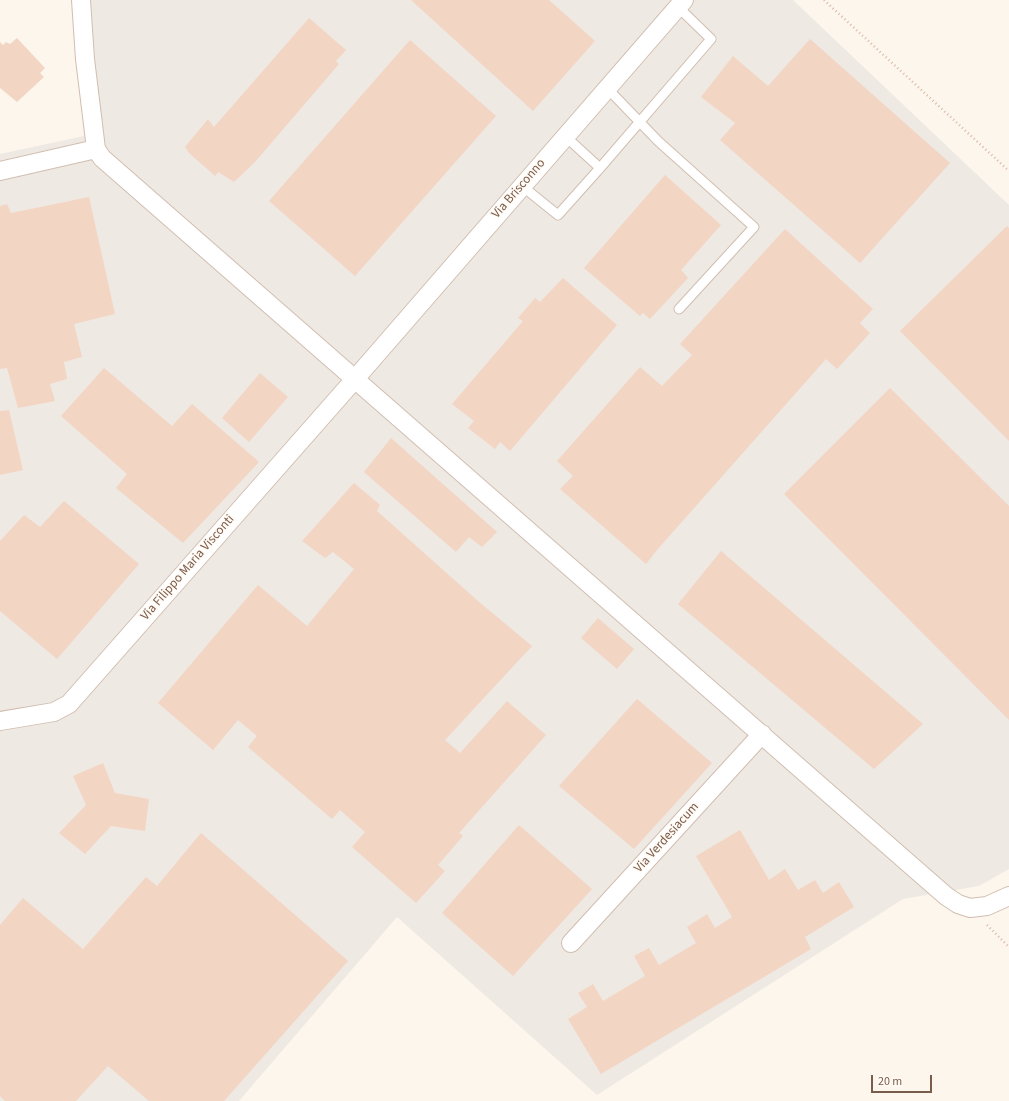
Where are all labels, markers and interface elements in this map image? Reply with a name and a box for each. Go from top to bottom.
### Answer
street label: Via Brisconno [489,156,549,222]
street label: Via Filippo Maria Visconti [138,512,238,624]
street label: Via Verdesiacum [631,800,703,876]
scale bar [873,1067,934,1093]
text: 20 m [878,1073,902,1090]

